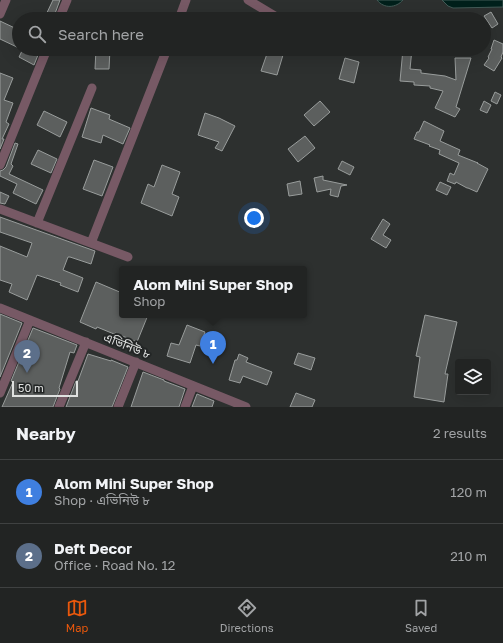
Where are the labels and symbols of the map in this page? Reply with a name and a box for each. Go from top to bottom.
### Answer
your location [244,208,264,228]
street label: এভিনিউ ৮ [101,329,153,362]
pin: 1 [200,331,226,364]
pin: 2 [14,340,40,373]
scale bar [12,379,78,398]

